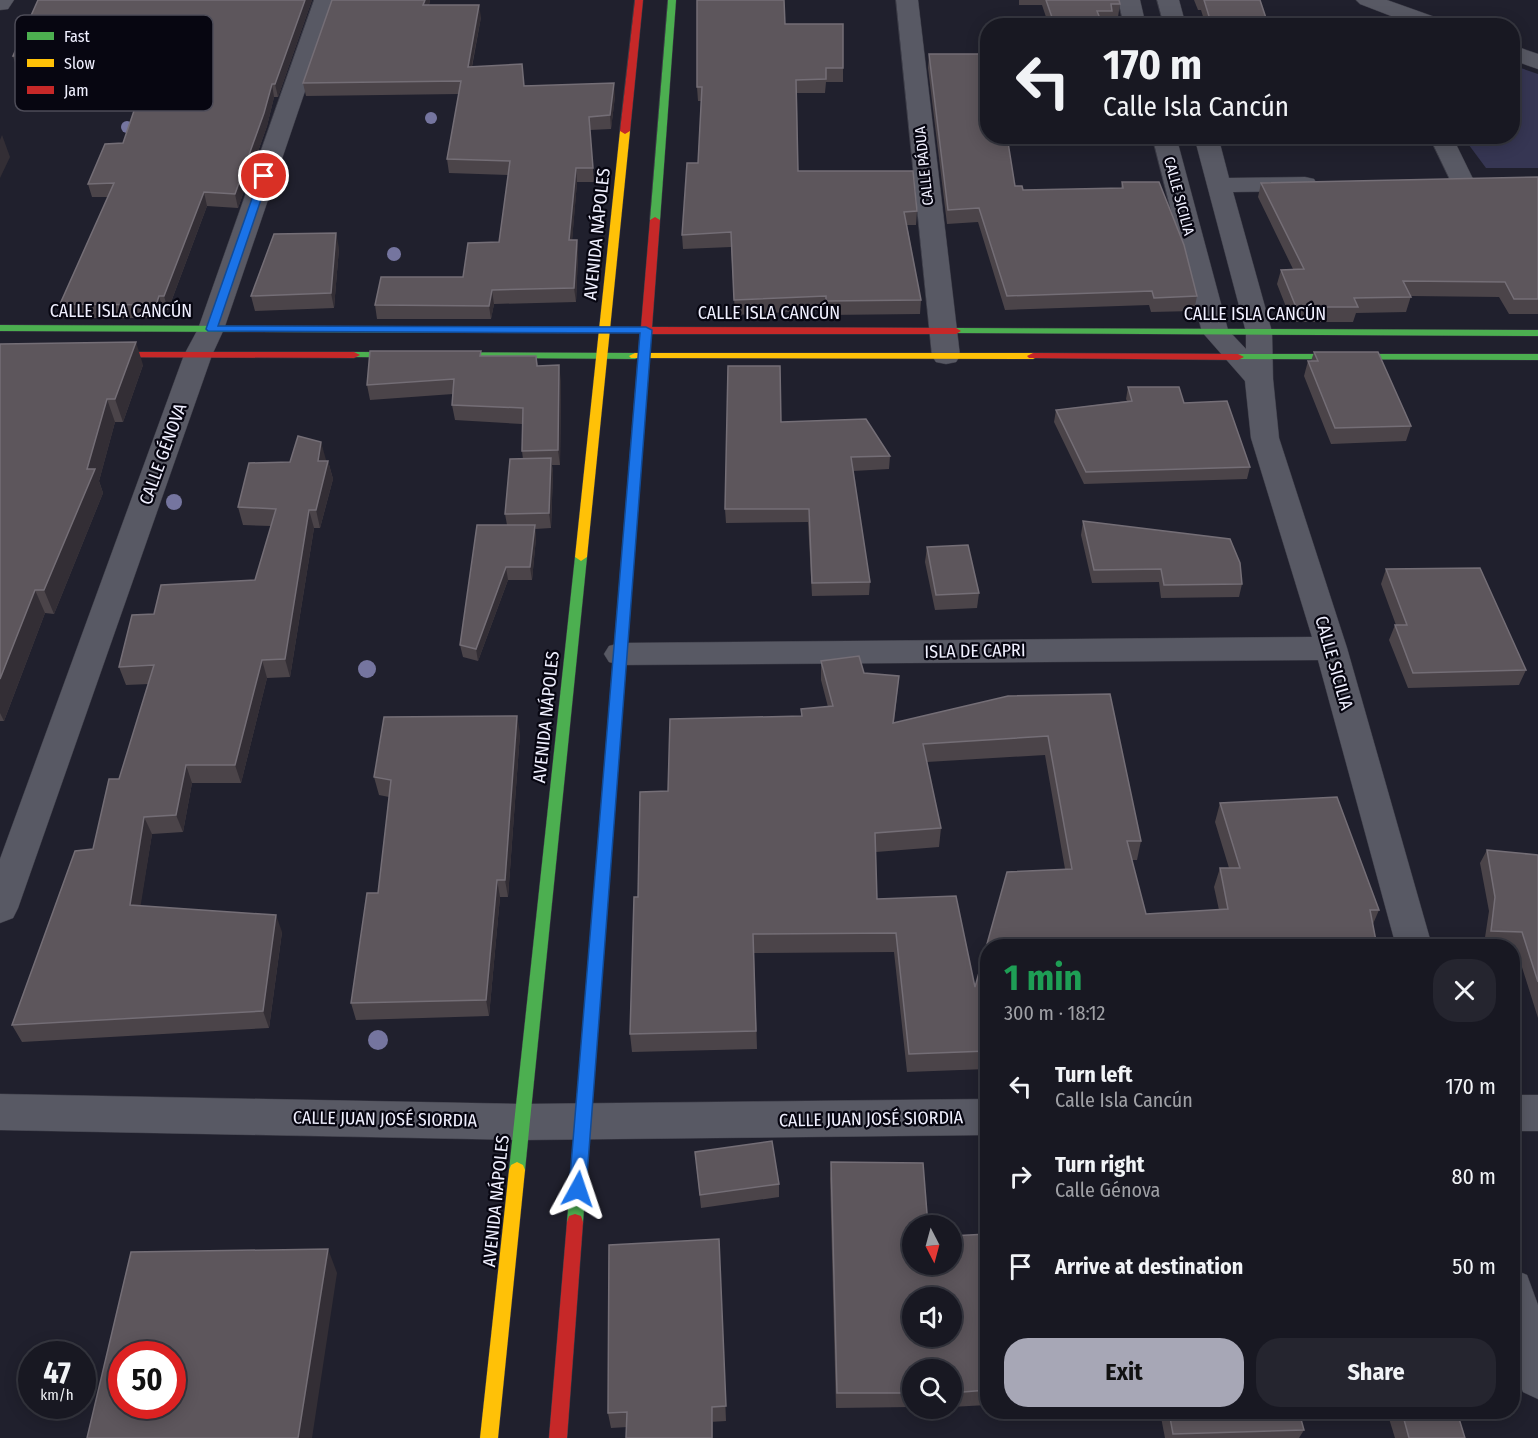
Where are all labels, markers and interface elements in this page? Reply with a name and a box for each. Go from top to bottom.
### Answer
legend [15,15,213,111]
text: Fast [64,27,91,46]
text: 170 m [1103,40,1202,90]
icon: left [1004,42,1082,120]
text: Slow [64,54,95,73]
text: Jam [64,81,89,100]
text: Calle Isla Cancún [1103,91,1289,123]
street label: CALLE PÁDUA [911,125,937,206]
pin [238,150,289,201]
street label: CALLE SICILIA [1160,155,1198,237]
icon: arrive [247,159,280,192]
street label: AVENIDA NÁPOLES [578,167,615,301]
street label: CALLE ISLA CANCÚN [50,299,192,322]
street label: CALLE ISLA CANCÚN [698,301,840,324]
street label: CALLE ISLA CANCÚN [1184,302,1326,325]
street label: CALLE GÉNOVA [134,399,192,508]
street label: CALLE SICILIA [1310,613,1358,713]
street label: ISLA DE CAPRI [924,639,1026,663]
street label: AVENIDA NÁPOLES [527,650,564,784]
text: 1 min [1004,956,1082,1000]
button: close [1433,959,1496,1022]
text: 300 m · 18:12 [1004,1001,1105,1025]
text: Turn left [1055,1061,1133,1088]
icon: left [1004,1070,1037,1103]
text: 170 m [1445,1073,1496,1100]
text: Calle Isla Cancún [1055,1088,1193,1112]
street label: CALLE JUAN JOSÉ SIORDIA [293,1105,478,1132]
street label: CALLE JUAN JOSÉ SIORDIA [779,1105,964,1132]
street label: AVENIDA NÁPOLES [477,1134,514,1268]
text: Turn right [1055,1151,1144,1178]
position arrow [546,1157,610,1221]
icon: right [1004,1160,1037,1193]
text: 80 m [1451,1163,1496,1190]
text: Calle Génova [1055,1178,1160,1202]
north arrow [902,1215,962,1275]
map controls [902,1215,962,1419]
icon: arrive [1004,1250,1037,1283]
text: Arrive at destination [1055,1253,1243,1280]
text: 50 m [1452,1253,1496,1280]
button: sound [902,1287,962,1347]
button: Exit [1004,1338,1244,1407]
button: Share [1256,1338,1496,1407]
speed limit sign: 50 [108,1341,186,1419]
text: 47 [43,1355,71,1391]
button: search [902,1359,962,1419]
text: km/h [40,1386,74,1404]

